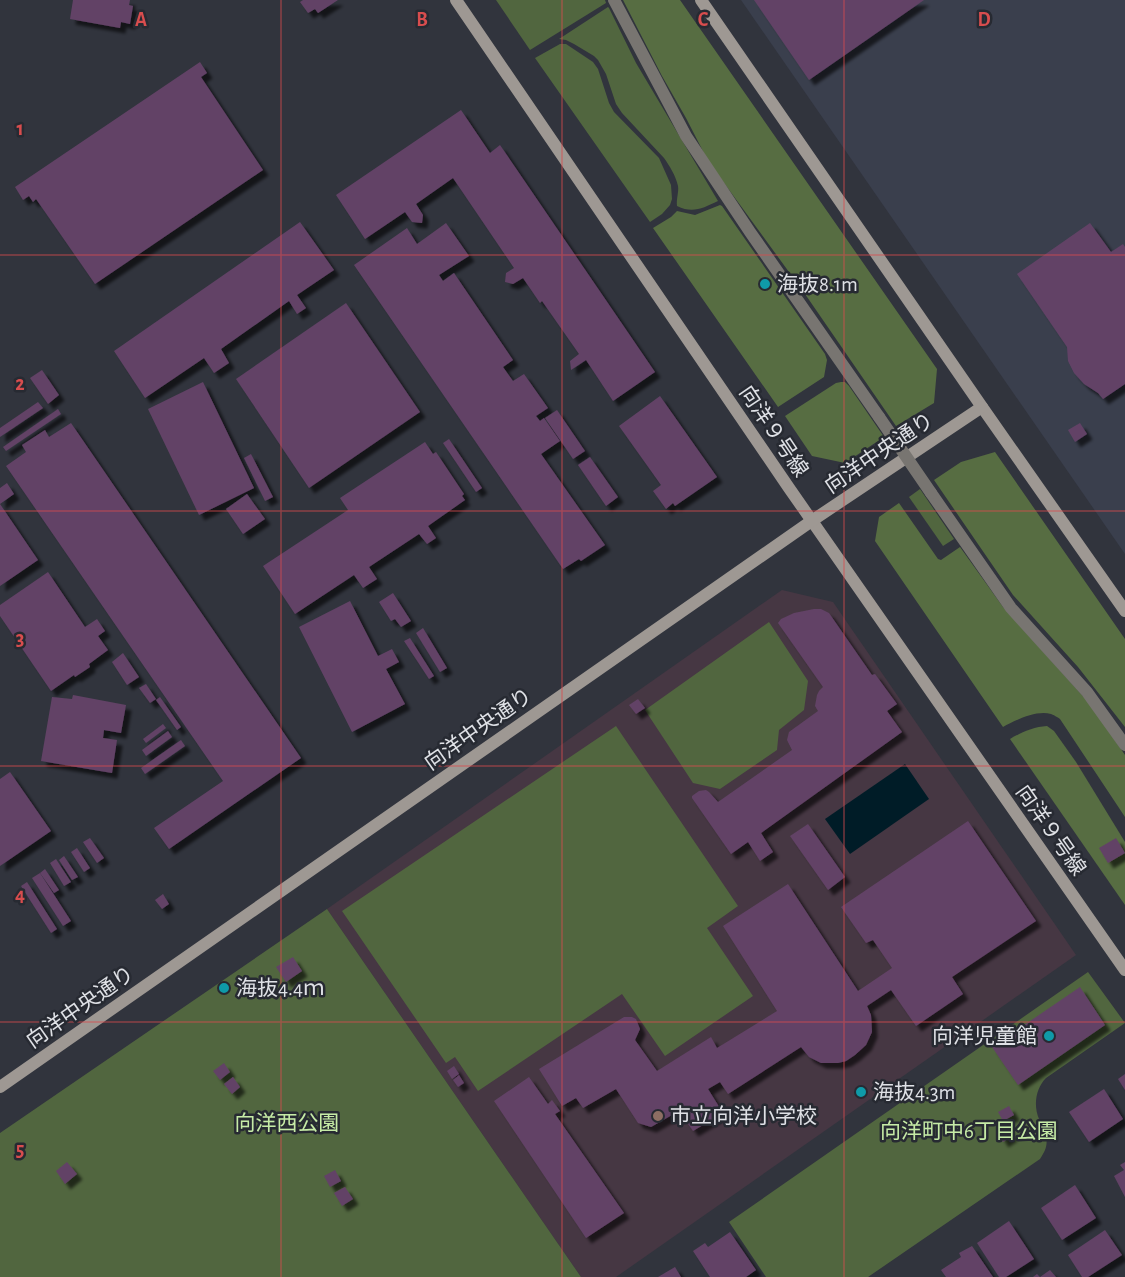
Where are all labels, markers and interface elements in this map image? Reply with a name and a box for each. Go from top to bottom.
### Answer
text: A [135,10,147,30]
text: B [416,10,428,30]
text: C [698,10,709,30]
text: D [977,10,991,30]
text: 1 [16,119,24,139]
place label: 海抜8.1m [777,273,858,295]
marker: 海抜8.1m [758,277,772,291]
text: 2 [15,374,25,394]
street label: 向洋９号線 [736,381,812,481]
street label: 向洋中央通り [821,409,937,497]
text: 3 [16,629,24,649]
street label: 向洋中央通り [420,684,536,774]
street label: 向洋９号線 [1012,781,1090,879]
text: 4 [15,885,25,905]
street label: 向洋中央通り [22,962,138,1052]
place label: 海抜4.4ｍ [236,977,324,999]
marker: 海抜4.4ｍ [217,981,231,995]
place label: 向洋児童館 [932,1025,1037,1047]
marker: 向洋児童館 [1042,1029,1056,1043]
place label: 海抜4.3m [873,1081,955,1103]
marker: 海抜4.3m [854,1085,868,1099]
place label: 市立向洋小学校 [670,1105,817,1127]
marker: 市立向洋小学校 [651,1109,665,1123]
park label: 向洋西公園 [235,1112,340,1134]
park label: 向洋町中6丁目公園 [880,1120,1058,1142]
text: 5 [16,1140,24,1160]

